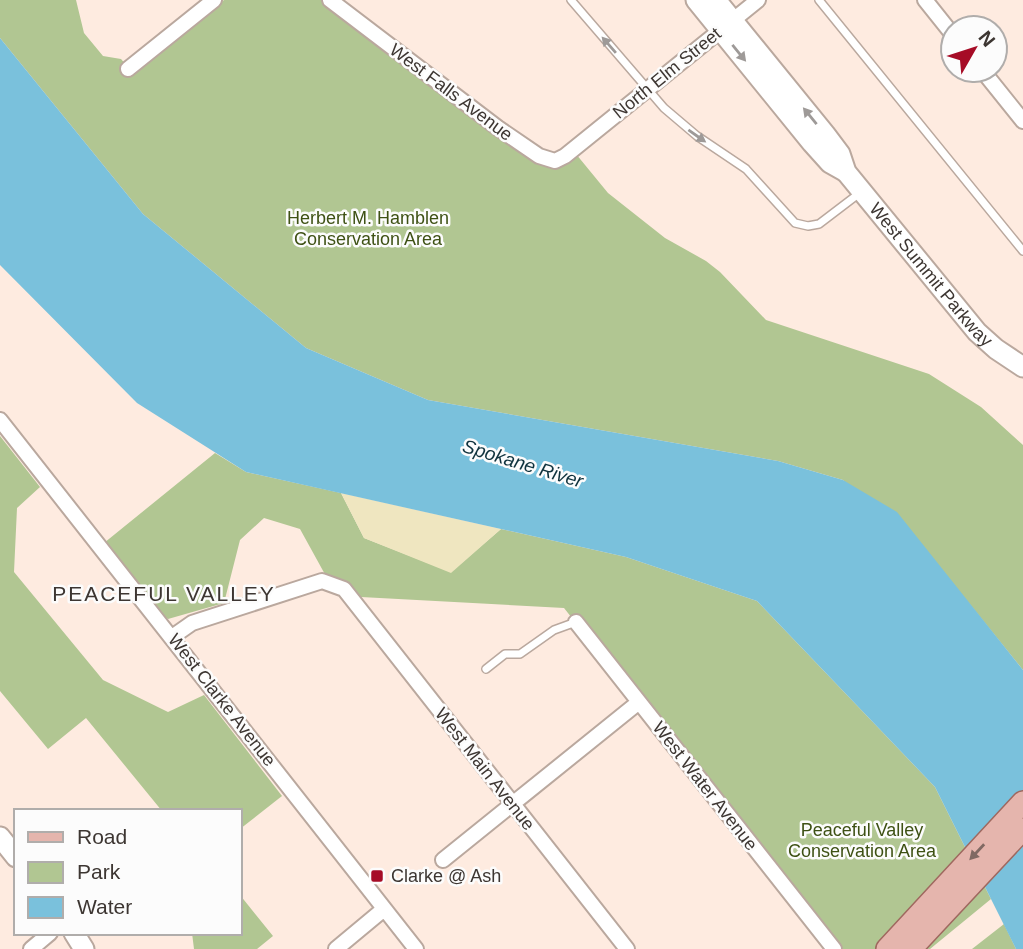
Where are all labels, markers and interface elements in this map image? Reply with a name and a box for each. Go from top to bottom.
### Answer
north arrow [939,14,1009,84]
street label: North Elm Street [609,23,725,123]
text: N [974,27,999,51]
one-way arrow [601,37,617,54]
street label: West Falls Avenue [386,39,516,145]
one-way arrow [731,44,746,61]
one-way arrow [803,107,818,124]
one-way arrow [688,129,706,143]
street label: West Summit Parkway [865,199,996,351]
park label: Herbert M. Hamblen Conservation Area [287,208,449,249]
water label: Spokane River [460,435,586,492]
district label: PEACEFUL VALLEY [52,582,276,605]
street label: West Clarke Avenue [164,630,280,770]
street label: West Main Avenue [431,704,539,834]
street label: West Water Avenue [649,718,761,854]
legend [14,809,242,935]
park label: Peaceful Valley Conservation Area [788,820,937,861]
text: Road [77,825,127,848]
one-way arrow [969,843,985,860]
text: Park [77,860,121,883]
place label: Clarke @ Ash [391,866,501,886]
marker: Clarke @ Ash [369,868,385,884]
text: Water [77,895,132,918]

